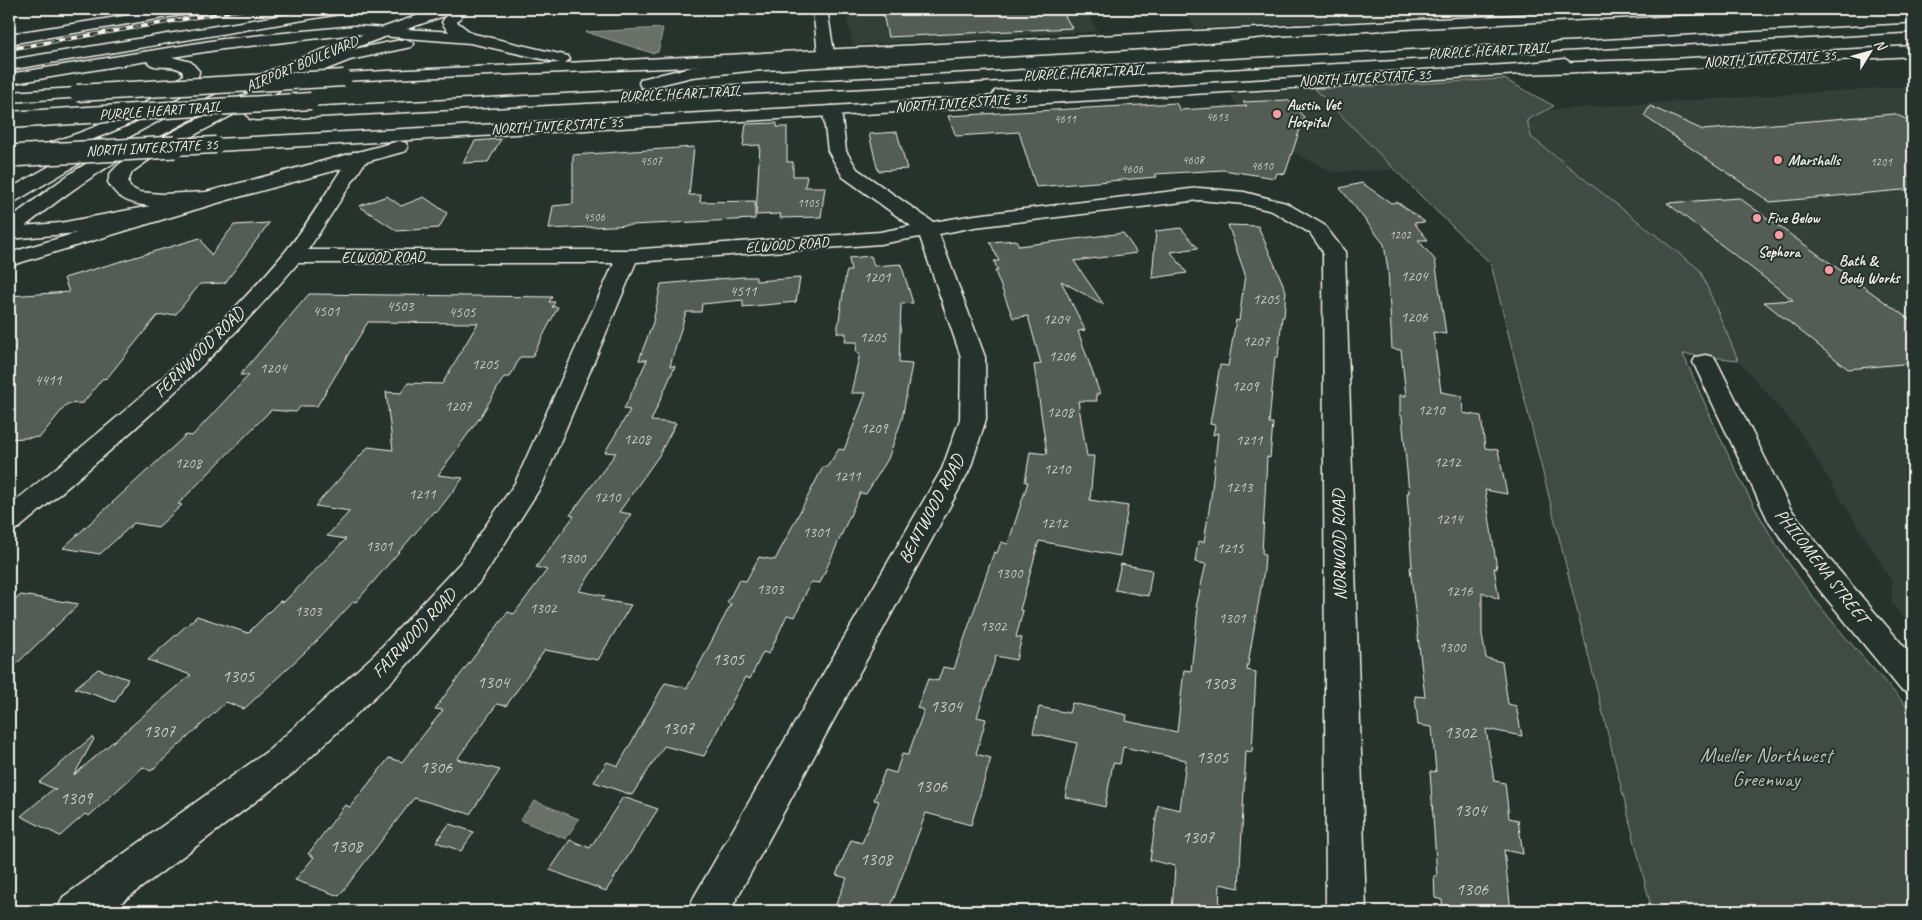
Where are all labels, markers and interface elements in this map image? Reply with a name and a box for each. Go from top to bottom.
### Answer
north arrow [1844,28,1894,78]
street label: AIRPORT BOULEVARD [243,31,362,96]
text: N [1871,36,1891,55]
street label: PURPLE HEART TRAIL [1428,38,1551,64]
street label: NORTH INTERSTATE 35 [1704,46,1838,72]
street label: PURPLE HEART TRAIL [1023,60,1146,86]
street label: NORTH INTERSTATE 35 [1299,65,1433,91]
street label: PURPLE HEART TRAIL [619,81,742,107]
street label: NORTH INTERSTATE 35 [894,89,1029,117]
place label: Austin Vet Hospital [1287,96,1343,132]
street label: PURPLE HEART TRAIL [99,97,222,125]
marker: Austin Vet Hospital [1271,108,1283,120]
house number: 4613 [1206,109,1229,125]
house number: 4611 [1054,111,1076,127]
street label: NORTH INTERSTATE 35 [491,113,625,139]
street label: NORTH INTERSTATE 35 [86,135,220,161]
place label: Marshalls [1788,151,1842,170]
house number: 4608 [1182,152,1205,168]
house number: 4507 [640,153,662,169]
marker: Marshalls [1772,154,1784,166]
house number: 1201 [1870,154,1892,170]
house number: 4610 [1251,158,1274,174]
house number: 4606 [1121,161,1143,177]
house number: 1105 [797,195,819,211]
house number: 4506 [583,209,605,225]
place label: Five Below [1767,209,1821,228]
marker: Five Below [1751,212,1763,224]
house number: 1202 [1389,227,1412,243]
marker: Sephora [1773,229,1785,241]
street label: ELWOOD ROAD [745,233,831,257]
place label: Sephora [1758,243,1802,262]
street label: ELWOOD ROAD [341,248,426,267]
place label: Bath & Body Works [1839,252,1901,288]
marker: Bath & Body Works [1823,264,1835,276]
house number: 1204 [1400,267,1429,286]
house number: 1201 [863,268,892,287]
house number: 4511 [729,282,758,301]
house number: 1205 [1252,290,1281,309]
house number: 4503 [386,297,415,316]
street label: FERNWOOD ROAD [149,301,250,402]
house number: 4501 [312,302,341,321]
house number: 4505 [448,303,477,322]
house number: 1206 [1400,308,1429,327]
house number: 1204 [1042,310,1071,329]
house number: 1205 [859,328,888,347]
house number: 1207 [1242,332,1271,351]
house number: 1206 [1048,347,1077,366]
house number: 1205 [471,355,500,374]
house number: 1204 [259,359,288,378]
house number: 4411 [34,371,63,390]
house number: 1209 [1231,377,1260,396]
house number: 1207 [444,397,473,416]
house number: 1210 [1417,401,1446,420]
house number: 1208 [1046,403,1075,422]
house number: 1209 [860,419,889,438]
house number: 1208 [623,430,652,449]
house number: 1211 [1235,431,1264,450]
street label: BENTWOOD ROAD [893,450,970,567]
house number: 1212 [1433,453,1462,472]
house number: 1208 [174,454,203,473]
house number: 1210 [1043,460,1072,479]
house number: 1211 [833,467,862,486]
house number: 1213 [1225,478,1254,497]
house number: 1211 [408,485,437,504]
house number: 1210 [593,488,622,507]
street label: NORWOOD ROAD [1327,488,1351,601]
street label: PHILOMENA STREET [1770,504,1877,632]
house number: 1214 [1435,510,1464,529]
house number: 1212 [1040,514,1069,533]
house number: 1301 [802,523,831,542]
house number: 1301 [365,537,394,556]
house number: 1215 [1216,539,1245,558]
house number: 1300 [558,549,587,568]
house number: 1300 [995,564,1024,583]
house number: 1303 [756,580,785,599]
house number: 1216 [1445,582,1474,601]
street label: FAIRWOOD ROAD [367,583,462,682]
house number: 1302 [529,599,558,618]
house number: 1303 [294,602,323,621]
house number: 1301 [1218,609,1247,628]
house number: 1302 [979,617,1008,636]
house number: 1300 [1438,638,1467,657]
house number: 1305 [712,648,745,670]
house number: 1305 [222,665,255,687]
house number: 1304 [477,671,511,693]
house number: 1303 [1203,672,1237,694]
house number: 1304 [930,695,964,717]
house number: 1307 [662,717,695,739]
house number: 1307 [143,720,176,742]
house number: 1302 [1444,721,1478,743]
park label: Mueller Northwest Greenway [1700,742,1835,792]
house number: 1305 [1196,746,1229,768]
house number: 1306 [420,756,453,778]
house number: 1306 [915,775,948,797]
house number: 1309 [60,787,94,809]
house number: 1304 [1454,799,1488,821]
house number: 1307 [1182,826,1215,848]
house number: 1308 [330,835,364,857]
house number: 1308 [860,848,894,870]
house number: 1306 [1456,878,1489,900]

